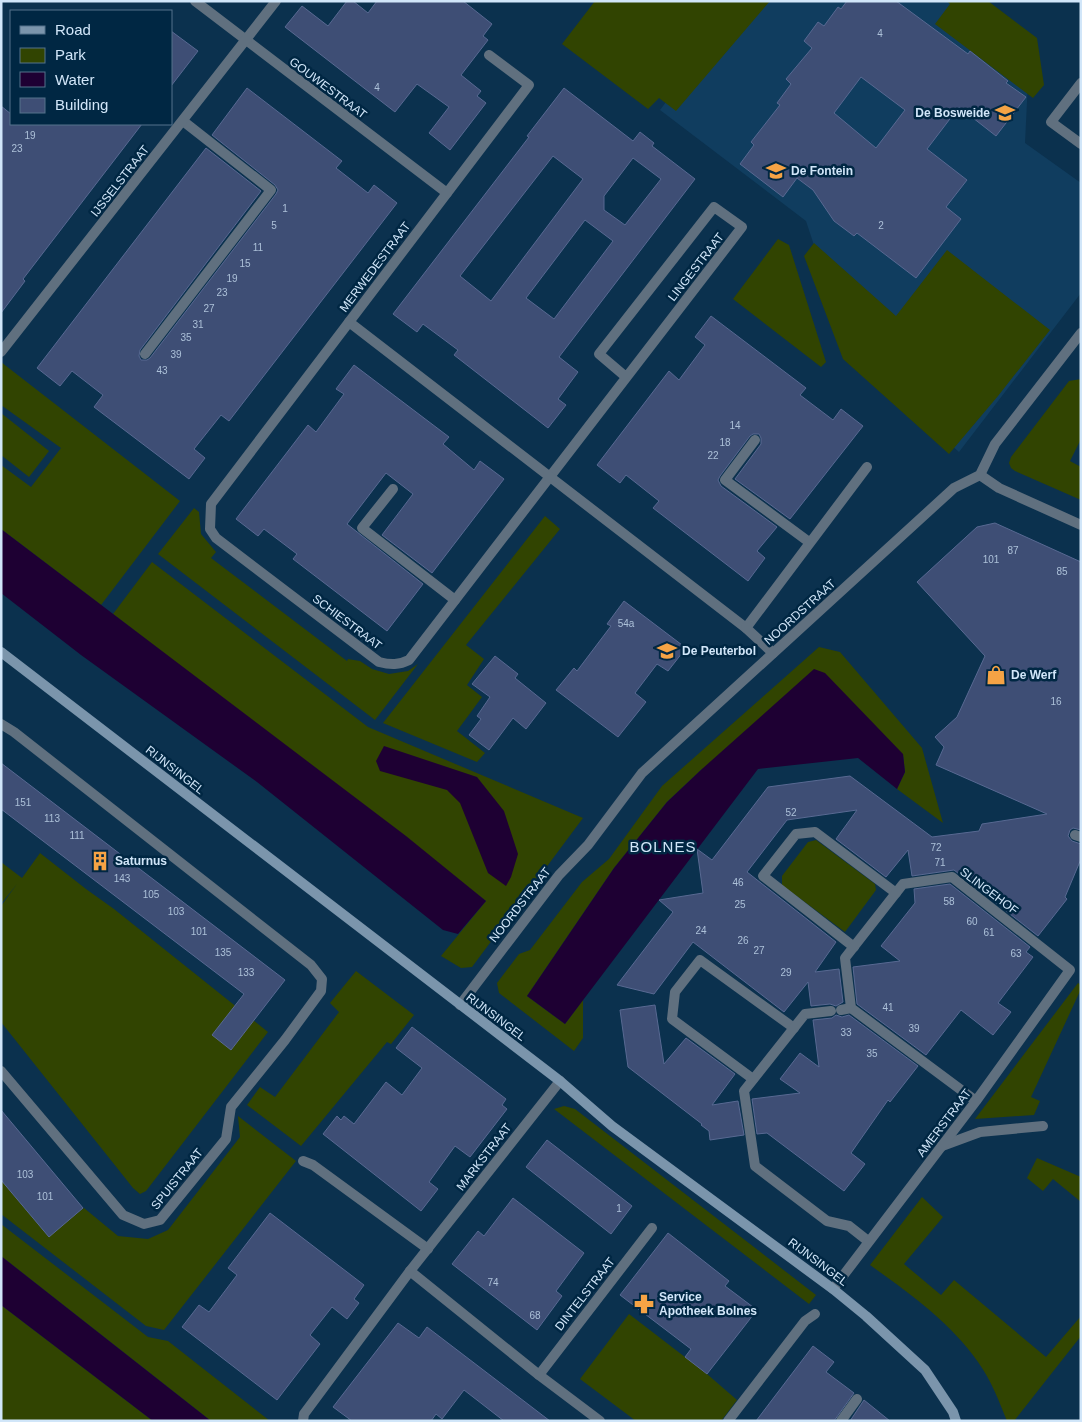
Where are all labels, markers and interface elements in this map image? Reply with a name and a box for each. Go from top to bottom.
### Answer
legend [10,10,172,125]
text: Road [55,21,91,38]
house number: 4 [877,28,883,39]
text: Park [55,46,86,63]
street label: GOUWESTRAAT [287,54,370,122]
text: Water [55,71,94,88]
house number: 4 [374,82,380,93]
text: Building [55,96,108,113]
school or university icon: De Bosweide [994,102,1016,124]
place label: De Bosweide [915,106,990,120]
house number: 19 [24,130,36,141]
street label: IJSSELSTRAAT [88,142,153,219]
house number: 23 [11,143,23,154]
school or university icon: De Fontein [765,160,787,182]
place label: De Fontein [791,164,853,178]
house number: 1 [282,203,288,214]
street label: MERWEDESTRAAT [337,219,414,315]
house number: 5 [271,220,277,231]
house number: 2 [878,220,884,231]
street label: LINGESTRAAT [665,230,727,304]
house number: 11 [253,242,264,253]
house number: 15 [239,258,251,269]
house number: 19 [226,273,238,284]
house number: 23 [216,287,228,298]
house number: 27 [203,303,215,314]
house number: 31 [192,319,204,330]
house number: 35 [180,332,192,343]
house number: 39 [170,349,182,360]
house number: 43 [156,365,168,376]
house number: 14 [729,420,741,431]
house number: 18 [719,437,731,448]
house number: 22 [707,450,719,461]
house number: 87 [1007,545,1019,556]
house number: 101 [983,554,1000,565]
house number: 85 [1056,566,1068,577]
street label: NOORDSTRAAT [761,576,839,648]
street label: SCHIESTRAAT [310,591,385,653]
house number: 54a [618,618,635,629]
school or university icon: De Peuterbol [656,640,678,662]
place label: De Peuterbol [682,644,756,658]
shop icon: De Werf [985,664,1007,686]
place label: De Werf [1011,668,1057,682]
house number: 16 [1050,696,1062,707]
street label: RIJNSINGEL [143,743,207,797]
house number: 151 [15,797,32,808]
house number: 52 [785,807,797,818]
house number: 113 [44,813,60,824]
house number: 111 [69,830,85,841]
district label: BOLNES [630,838,696,855]
house number: 72 [930,842,942,853]
building icon: Saturnus [89,850,111,872]
place label: Saturnus [115,854,167,868]
house number: 71 [934,857,946,868]
street label: NOORDSTRAAT [486,864,554,945]
street label: SLINGEHOF [957,865,1021,917]
house number: 143 [114,873,131,884]
house number: 46 [732,877,744,888]
house number: 105 [143,889,160,900]
house number: 58 [943,896,955,907]
house number: 25 [734,899,746,910]
house number: 103 [168,906,185,917]
house number: 60 [966,916,978,927]
house number: 24 [695,925,707,936]
house number: 101 [191,926,208,937]
house number: 61 [983,927,995,938]
house number: 26 [737,935,749,946]
house number: 27 [753,945,765,956]
house number: 135 [215,947,232,958]
house number: 63 [1010,948,1022,959]
house number: 133 [238,967,255,978]
house number: 29 [780,967,792,978]
street label: RIJNSINGEL [464,990,529,1044]
house number: 41 [882,1002,894,1013]
house number: 39 [908,1023,920,1034]
house number: 33 [840,1027,852,1038]
house number: 35 [866,1048,878,1059]
street label: AMERSTRAAT [914,1086,974,1160]
street label: MARKSTRAAT [454,1120,515,1193]
street label: SPUISTRAAT [148,1145,206,1212]
house number: 103 [17,1169,34,1180]
house number: 101 [37,1191,54,1202]
house number: 1 [616,1203,622,1214]
street label: RIJNSINGEL [786,1235,851,1289]
street label: DINTELSTRAAT [552,1254,618,1333]
house number: 74 [487,1277,499,1288]
place label: Service Apotheek Bolnes [659,1290,757,1318]
pharmacy icon: Service Apotheek Bolnes [633,1293,655,1315]
house number: 68 [529,1310,541,1321]

